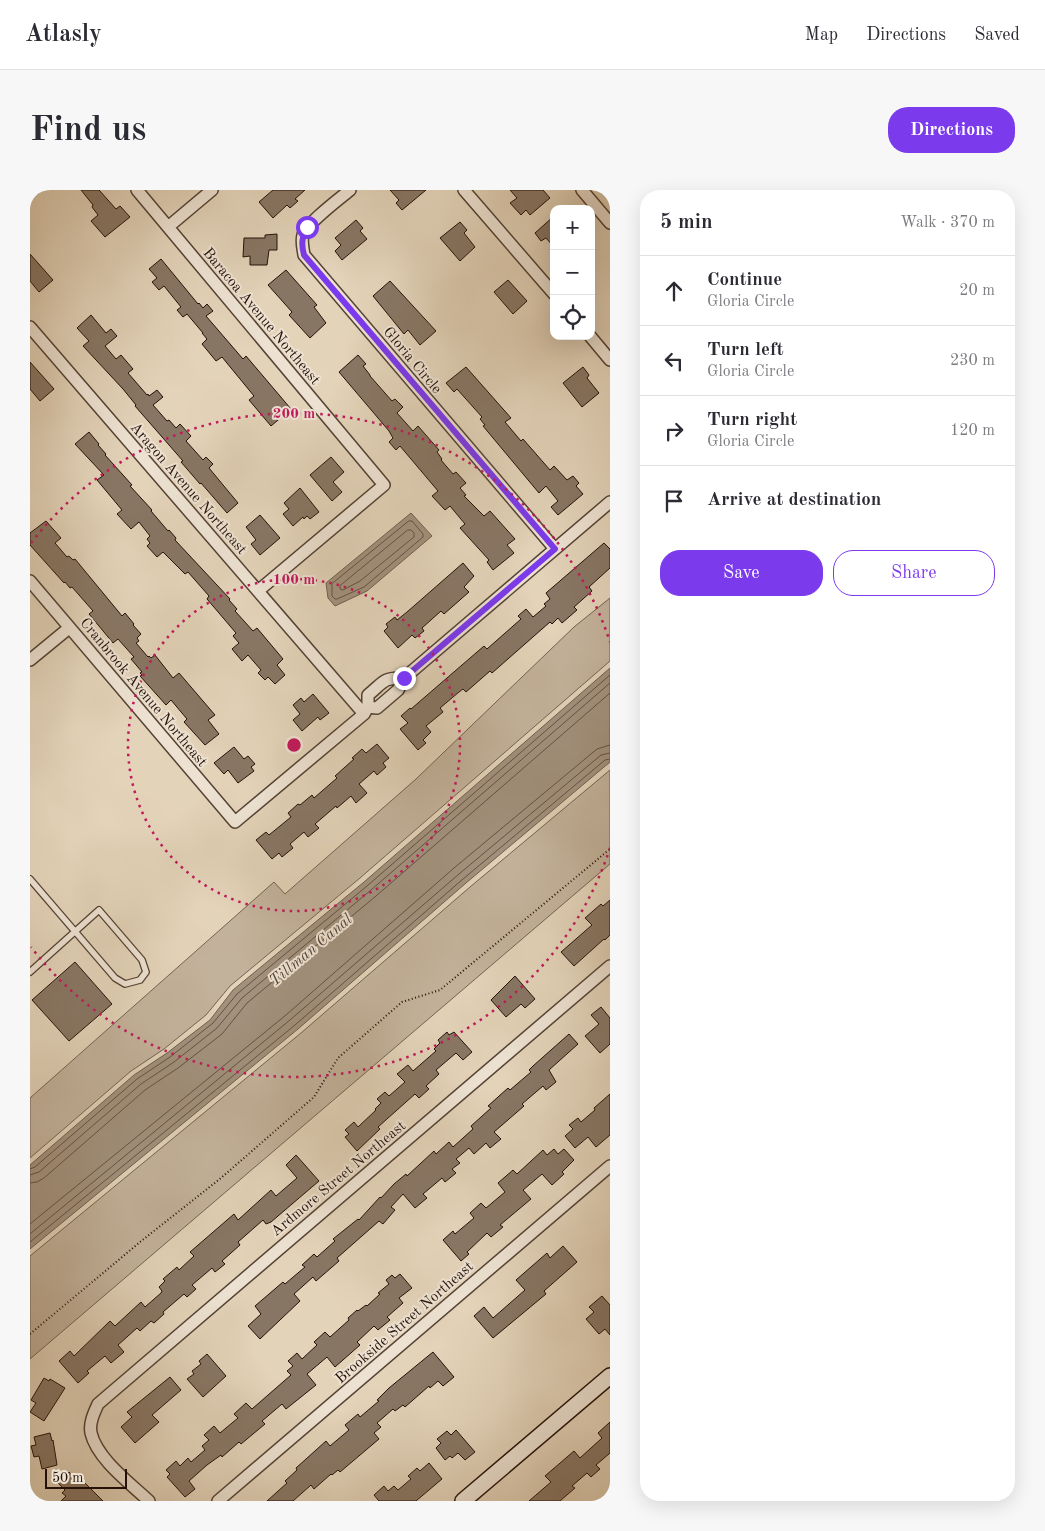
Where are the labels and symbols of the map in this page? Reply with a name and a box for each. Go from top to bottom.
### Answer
route start [296,216,319,239]
street label: Baracoa Avenue Northeast [199,246,322,388]
street label: Gloria Circle [380,325,444,397]
text: 200 m [273,407,315,422]
street label: Aragon Avenue Northeast [127,420,249,558]
text: 100 m [273,573,315,588]
street label: Cranbrook Avenue Northeast [76,616,209,770]
route end [393,667,416,690]
centre of rings [285,736,303,754]
water label: Tillman Canal [267,911,356,990]
street label: Ardmore Street Northeast [269,1119,409,1240]
street label: Brookside Street Northeast [333,1259,477,1387]
scale bar [45,1466,128,1489]

